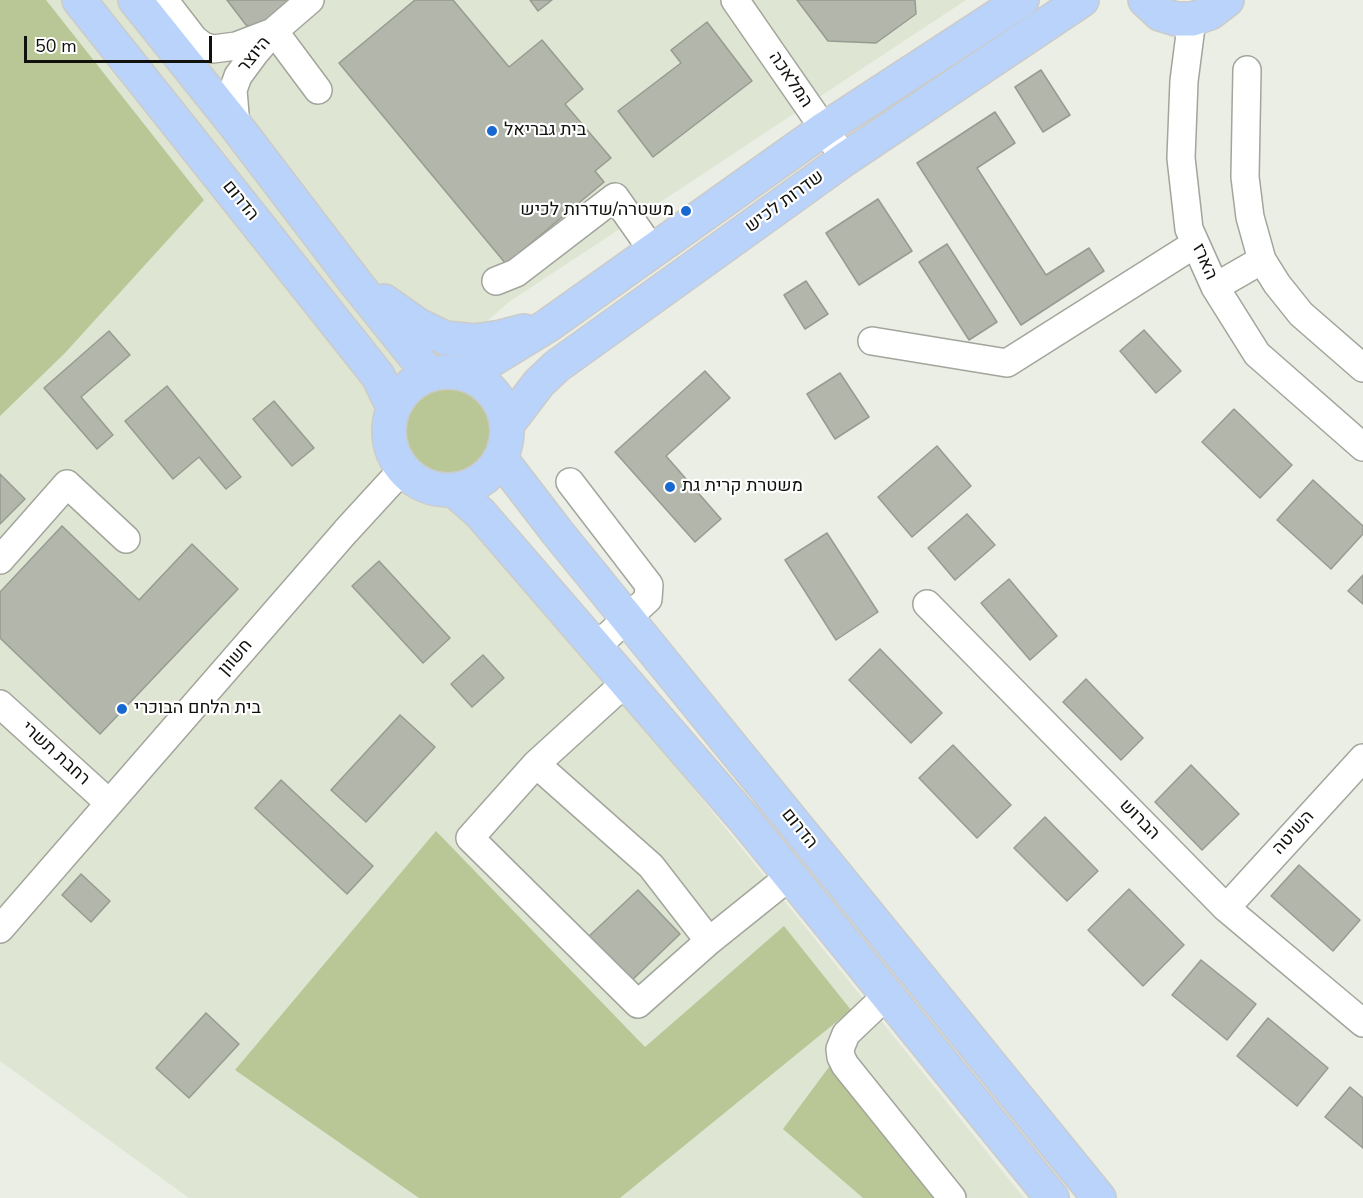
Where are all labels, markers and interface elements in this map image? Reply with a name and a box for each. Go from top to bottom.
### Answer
scale bar [27,24,214,62]
street label: היוצר [234,33,276,77]
text: 50 m [35,34,77,58]
street label: המלאכה [763,48,817,112]
place label: בית גבריאל [504,120,586,142]
marker: בית גבריאל [485,124,499,138]
street label: שדרות לכיש [741,166,829,238]
street label: הדרום [217,177,263,225]
place label: משטרה/שדרות לכיש [520,200,674,222]
marker: משטרה/שדרות לכיש [679,204,693,218]
street label: הארז [1187,241,1221,283]
place label: משטרת קרית גת [682,476,803,498]
marker: משטרת קרית גת [663,480,677,494]
street label: חשוון [214,635,258,681]
place label: בית הלחם הבוכרי [134,698,261,720]
marker: בית הלחם הבוכרי [115,702,129,716]
street label: רחבת תשרי [16,718,94,790]
street label: הברוש [1114,795,1164,845]
street label: הדרום [776,805,822,853]
street label: השיטה [1269,806,1319,860]

